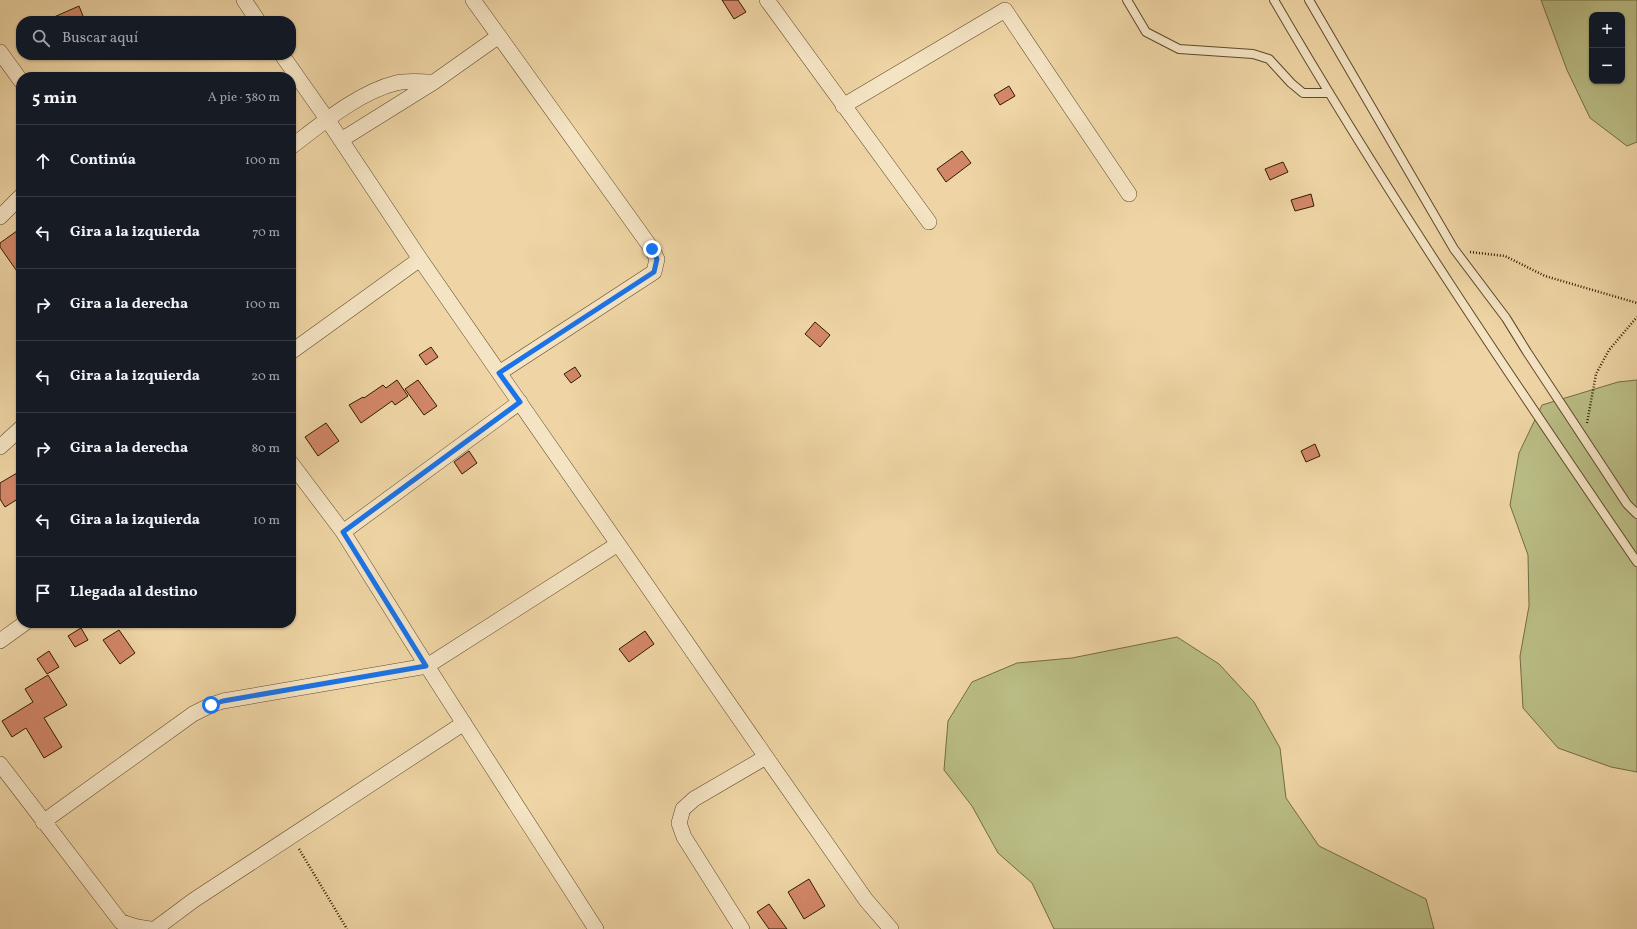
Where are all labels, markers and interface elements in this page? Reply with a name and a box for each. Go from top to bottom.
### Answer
map controls [1589,12,1625,84]
button: + [1589,12,1625,48]
search box [16,16,296,60]
icon: search [30,27,52,49]
text: Buscar aquí [62,28,138,49]
button: − [1589,48,1625,84]
text: 5 min [32,87,77,110]
text: A pie · 380 m [208,89,280,107]
icon: ahead [32,150,54,172]
text: Continúa [70,150,136,171]
text: 100 m [245,152,280,170]
icon: left [32,222,54,244]
text: Gira a la izquierda [70,222,200,243]
text: 70 m [252,224,280,242]
route end [643,240,661,258]
icon: right [32,294,54,316]
text: Gira a la derecha [70,294,188,315]
text: 100 m [245,296,280,314]
icon: left [32,366,54,388]
text: Gira a la izquierda [70,366,200,387]
text: 20 m [251,368,280,386]
icon: right [32,438,54,460]
text: Gira a la derecha [70,438,188,459]
text: 80 m [251,440,280,458]
icon: left [32,510,54,532]
text: Gira a la izquierda [70,510,200,531]
text: 10 m [253,512,280,530]
icon: arrive [32,582,54,604]
text: Llegada al destino [70,582,198,603]
route start [202,696,220,714]

